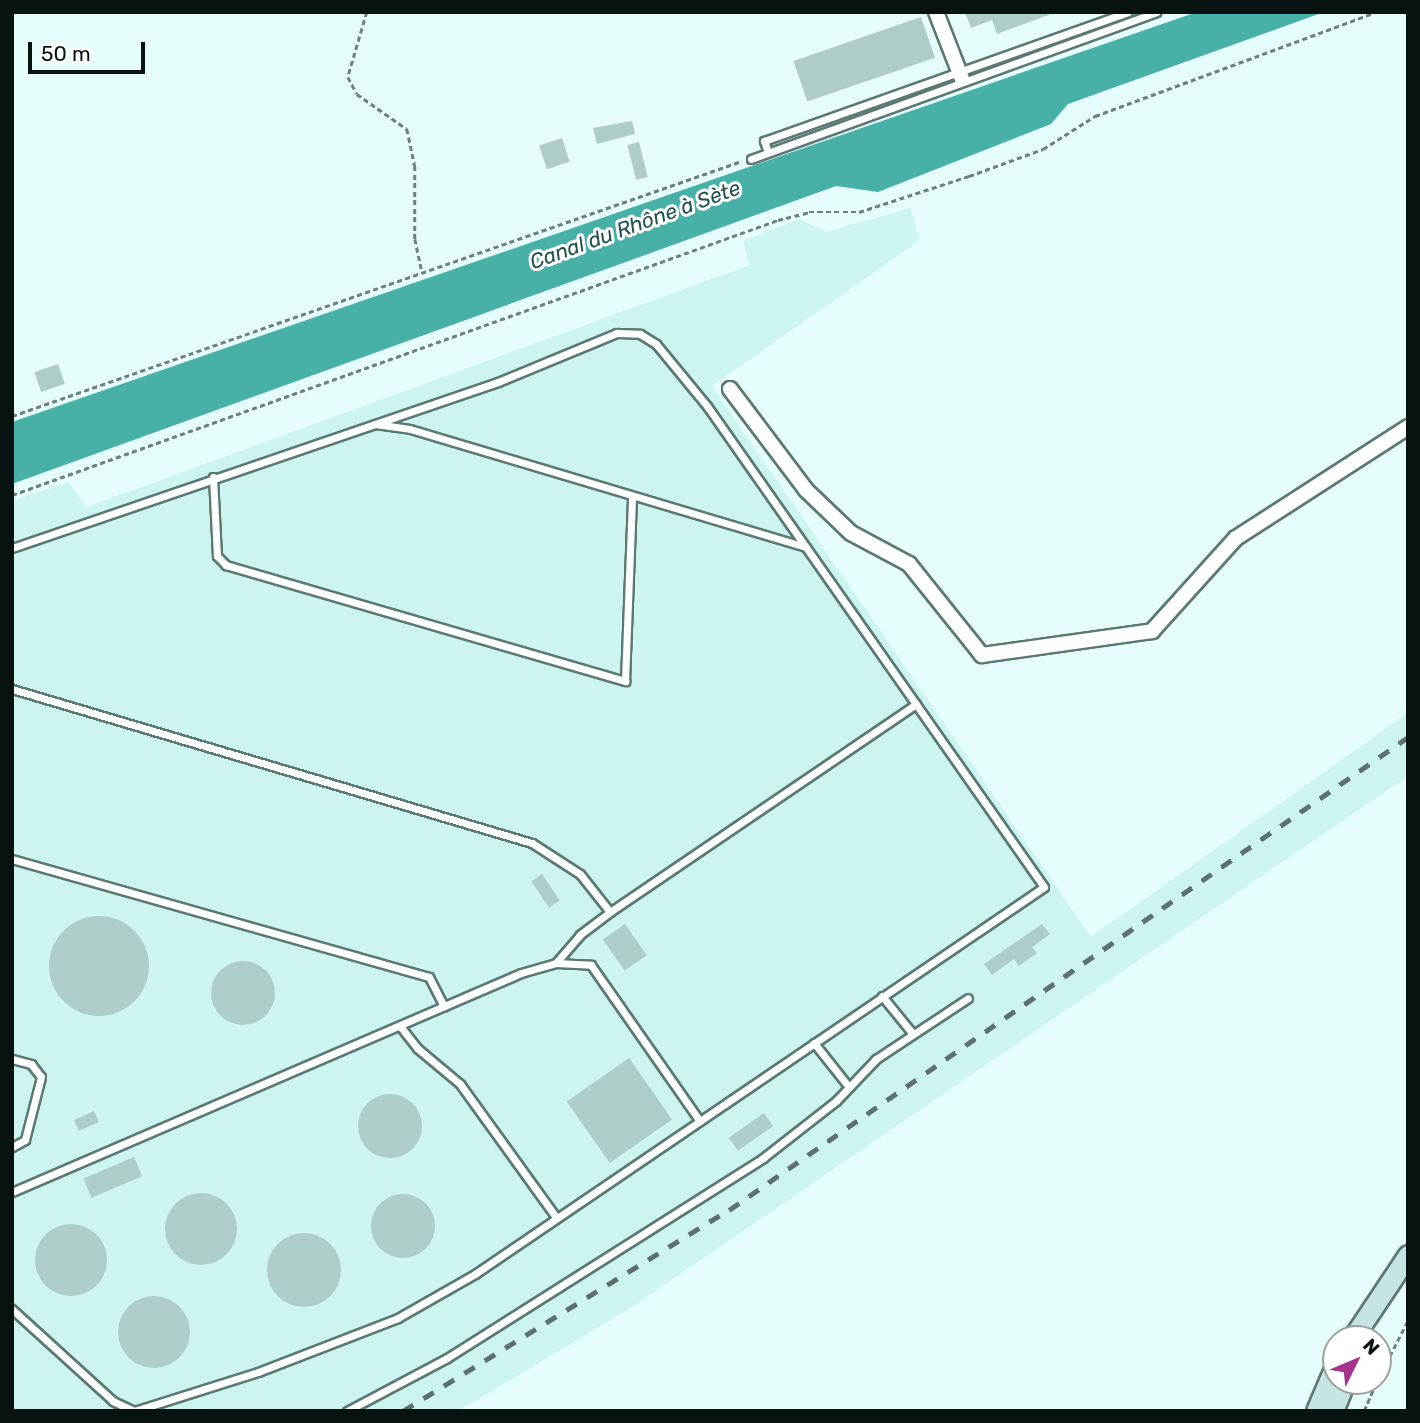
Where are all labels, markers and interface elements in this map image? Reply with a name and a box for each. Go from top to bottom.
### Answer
scale bar [32,28,149,72]
text: 50 m [41,41,91,66]
water label: Canal du Rhône à Sète [526,175,744,275]
north arrow [1322,1325,1392,1395]
text: N [1358,1334,1384,1360]

